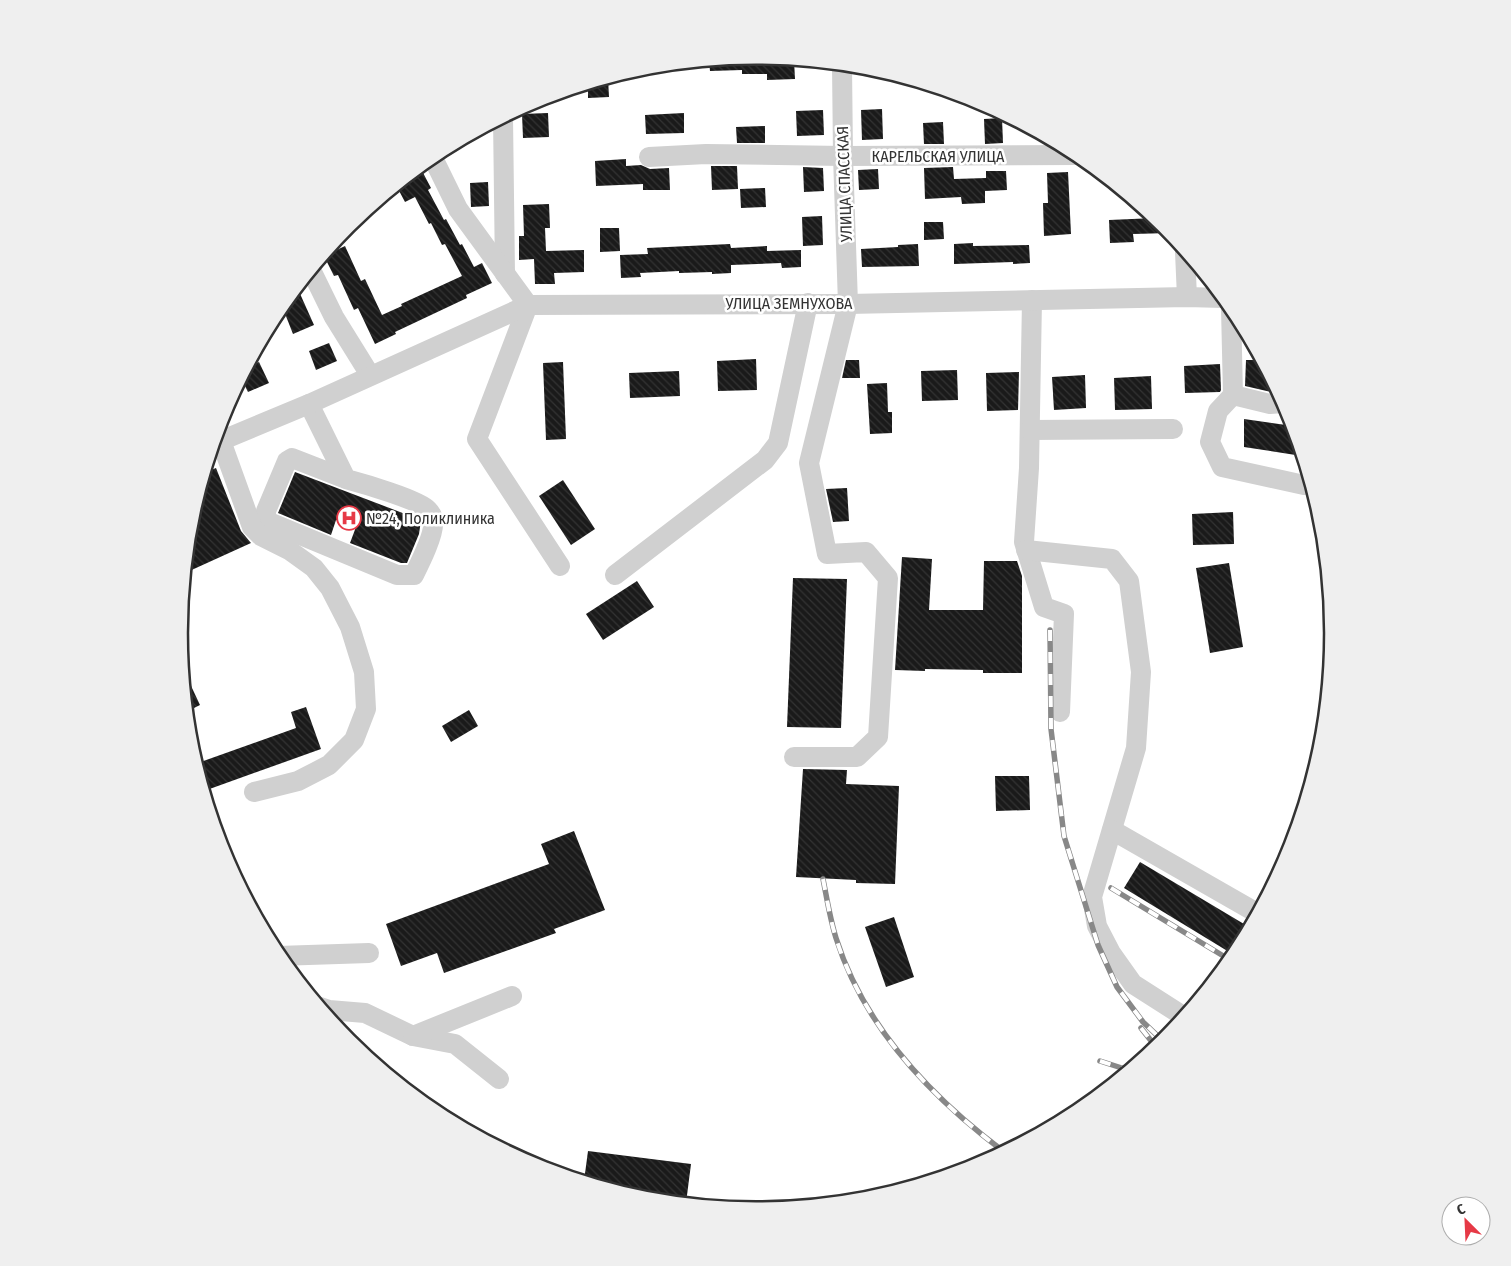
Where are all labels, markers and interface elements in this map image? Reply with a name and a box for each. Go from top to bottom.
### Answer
street label: УЛИЦА СПАССКАЯ [833,126,856,243]
street label: КАРЕЛЬСКАЯ УЛИЦА [872,147,1005,166]
street label: УЛИЦА ЗЕМНУХОВА [724,294,853,313]
hospital icon: №24, Поликлиника [336,505,362,531]
place label: №24, Поликлиника [366,509,495,528]
north arrow [1441,1196,1491,1246]
text: С [1454,1200,1468,1219]

